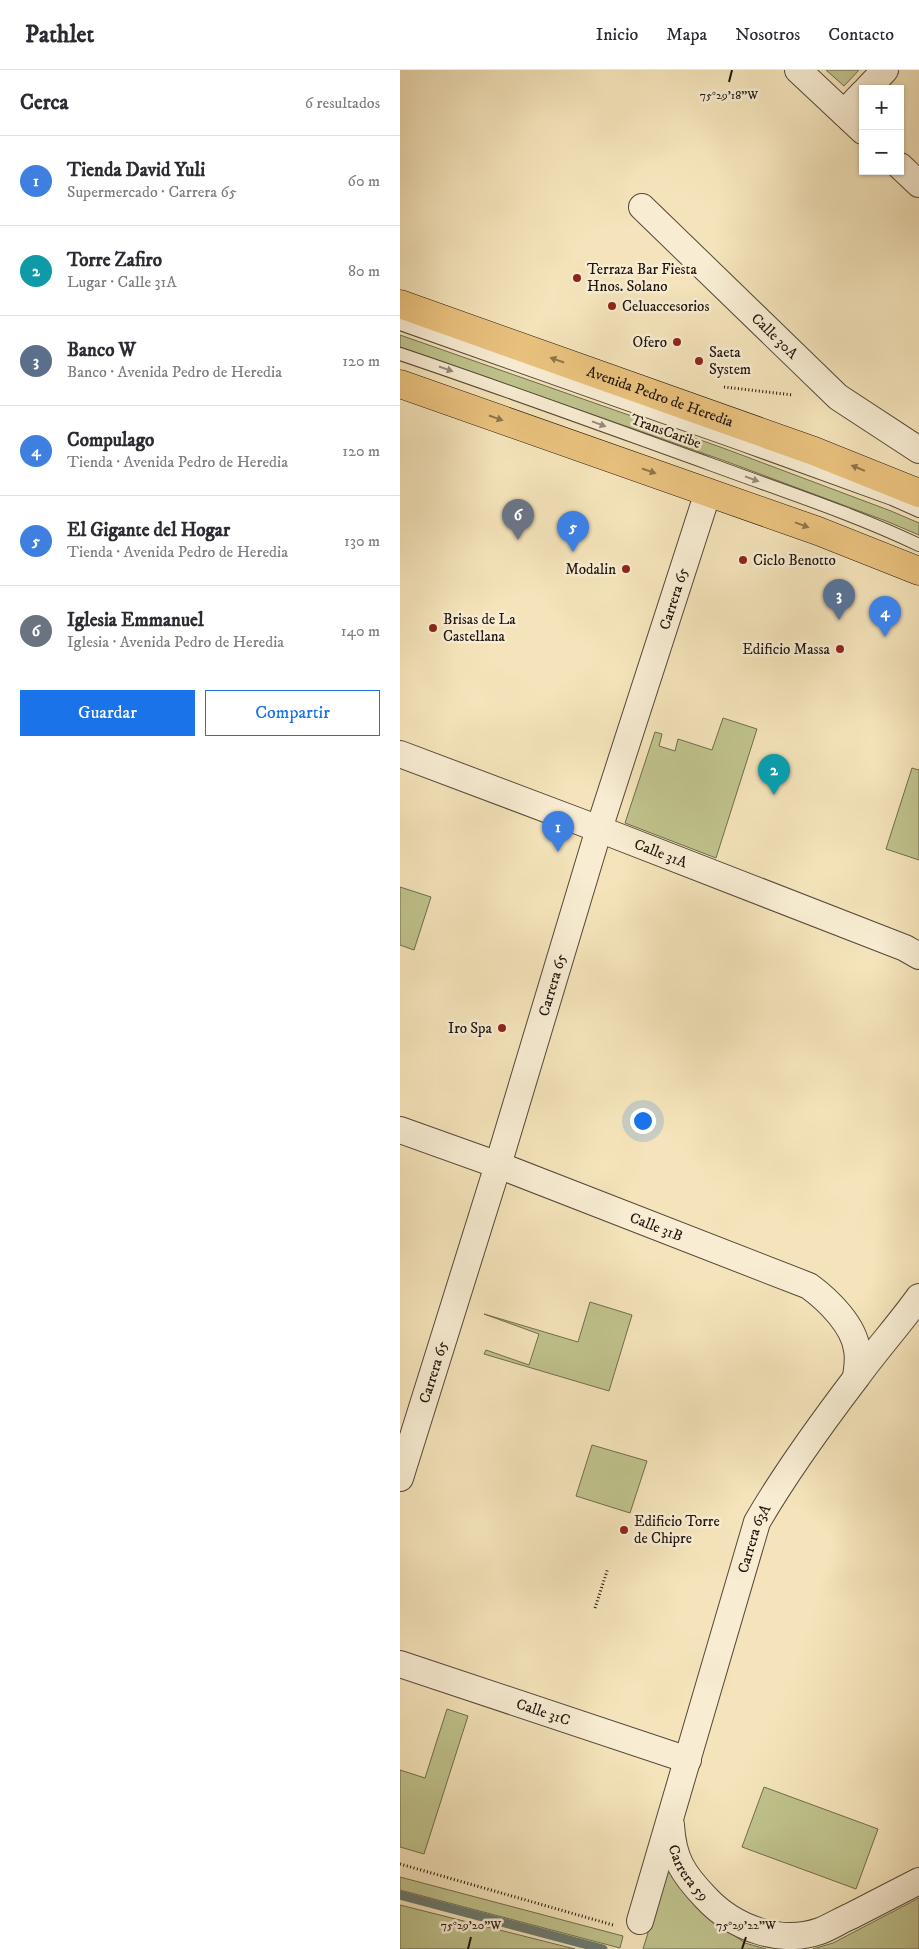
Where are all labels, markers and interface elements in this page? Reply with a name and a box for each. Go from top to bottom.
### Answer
text: Pathlet [25,20,94,50]
text: Inicio [596,24,638,46]
text: Mapa [666,24,707,46]
text: Nosotros [735,24,800,46]
text: Contacto [828,24,894,46]
map controls [859,85,904,175]
button: + [859,85,904,130]
text: 75°29'18"W [700,88,759,103]
text: Cerca [20,90,68,116]
text: 6 resultados [305,93,380,113]
button: − [859,130,904,175]
text: Tienda David Yuli [67,159,205,182]
text: 1 [33,171,39,191]
text: 60 m [348,171,380,191]
text: Supermercado · Carrera 65 [67,182,237,202]
text: Torre Zafiro [67,249,162,272]
place label: Terraza Bar Fiesta Hnos. Solano [587,260,697,296]
text: 2 [32,261,40,281]
text: 80 m [348,261,380,281]
text: Lugar · Calle 31A [67,272,177,292]
marker: Terraza Bar Fiesta Hnos. Solano [571,272,583,284]
place label: Celuaccesorios [622,297,709,316]
marker: Celuaccesorios [606,300,618,312]
street label: Calle 30A [747,309,802,363]
place label: Ofero [633,333,667,352]
marker: Ofero [671,336,683,348]
text: Banco W [67,339,136,362]
place label: Saeta System [709,343,751,379]
text: 3 [33,351,39,371]
text: 120 m [342,351,380,371]
marker: Saeta System [693,355,705,367]
one-way arrow [549,356,564,364]
text: Banco · Avenida Pedro de Heredia [67,362,282,382]
street label: Avenida Pedro de Heredia [584,362,736,432]
one-way arrow [439,366,454,374]
street label: TransCaribe [628,410,704,453]
one-way arrow [488,415,503,422]
one-way arrow [592,421,607,428]
text: Compulago [67,429,154,452]
text: 4 [31,441,41,461]
text: 120 m [342,441,380,461]
text: Tienda · Avenida Pedro de Heredia [67,452,288,472]
one-way arrow [851,463,865,471]
one-way arrow [642,467,657,475]
one-way arrow [745,475,760,483]
pin: 6 [502,499,534,540]
pin: 5 [557,511,589,552]
text: El Gigante del Hogar [67,519,230,542]
one-way arrow [795,522,810,529]
text: 5 [32,531,40,551]
text: 130 m [344,531,380,551]
text: Tienda · Avenida Pedro de Heredia [67,542,288,562]
place label: Ciclo Benotto [753,551,836,570]
marker: Ciclo Benotto [737,554,749,566]
place label: Modalin [565,560,616,579]
marker: Modalin [620,563,632,575]
street label: Carrera 65 [655,565,693,632]
pin: 3 [823,579,855,620]
pin: 4 [869,596,901,637]
text: Iglesia Emmanuel [67,609,204,632]
place label: Brisas de La Castellana [443,610,516,646]
text: 6 [32,621,40,641]
text: 140 m [341,621,380,641]
marker: Brisas de La Castellana [427,622,439,634]
text: Iglesia · Avenida Pedro de Heredia [67,632,284,652]
place label: Edificio Massa [742,640,831,659]
marker: Edificio Massa [834,643,846,655]
button: Guardar [20,690,195,736]
button: Compartir [205,690,380,736]
pin: 2 [758,754,790,795]
pin: 1 [542,811,574,852]
street label: Calle 31A [631,835,690,873]
street label: Carrera 65 [534,951,571,1019]
place label: Iro Spa [448,1019,493,1038]
marker: Iro Spa [496,1022,508,1034]
your location [630,1108,656,1134]
street label: Calle 31B [627,1208,685,1246]
street label: Carrera 65 [415,1338,452,1406]
street label: Carrera 63A [734,1501,776,1575]
place label: Edificio Torre de Chipre [634,1512,720,1548]
marker: Edificio Torre de Chipre [618,1524,630,1536]
street label: Calle 31C [514,1694,573,1730]
street label: Carrera 59 [664,1843,713,1905]
text: 75°29'20"W [441,1918,502,1933]
text: 75°29'22"W [716,1918,777,1933]

